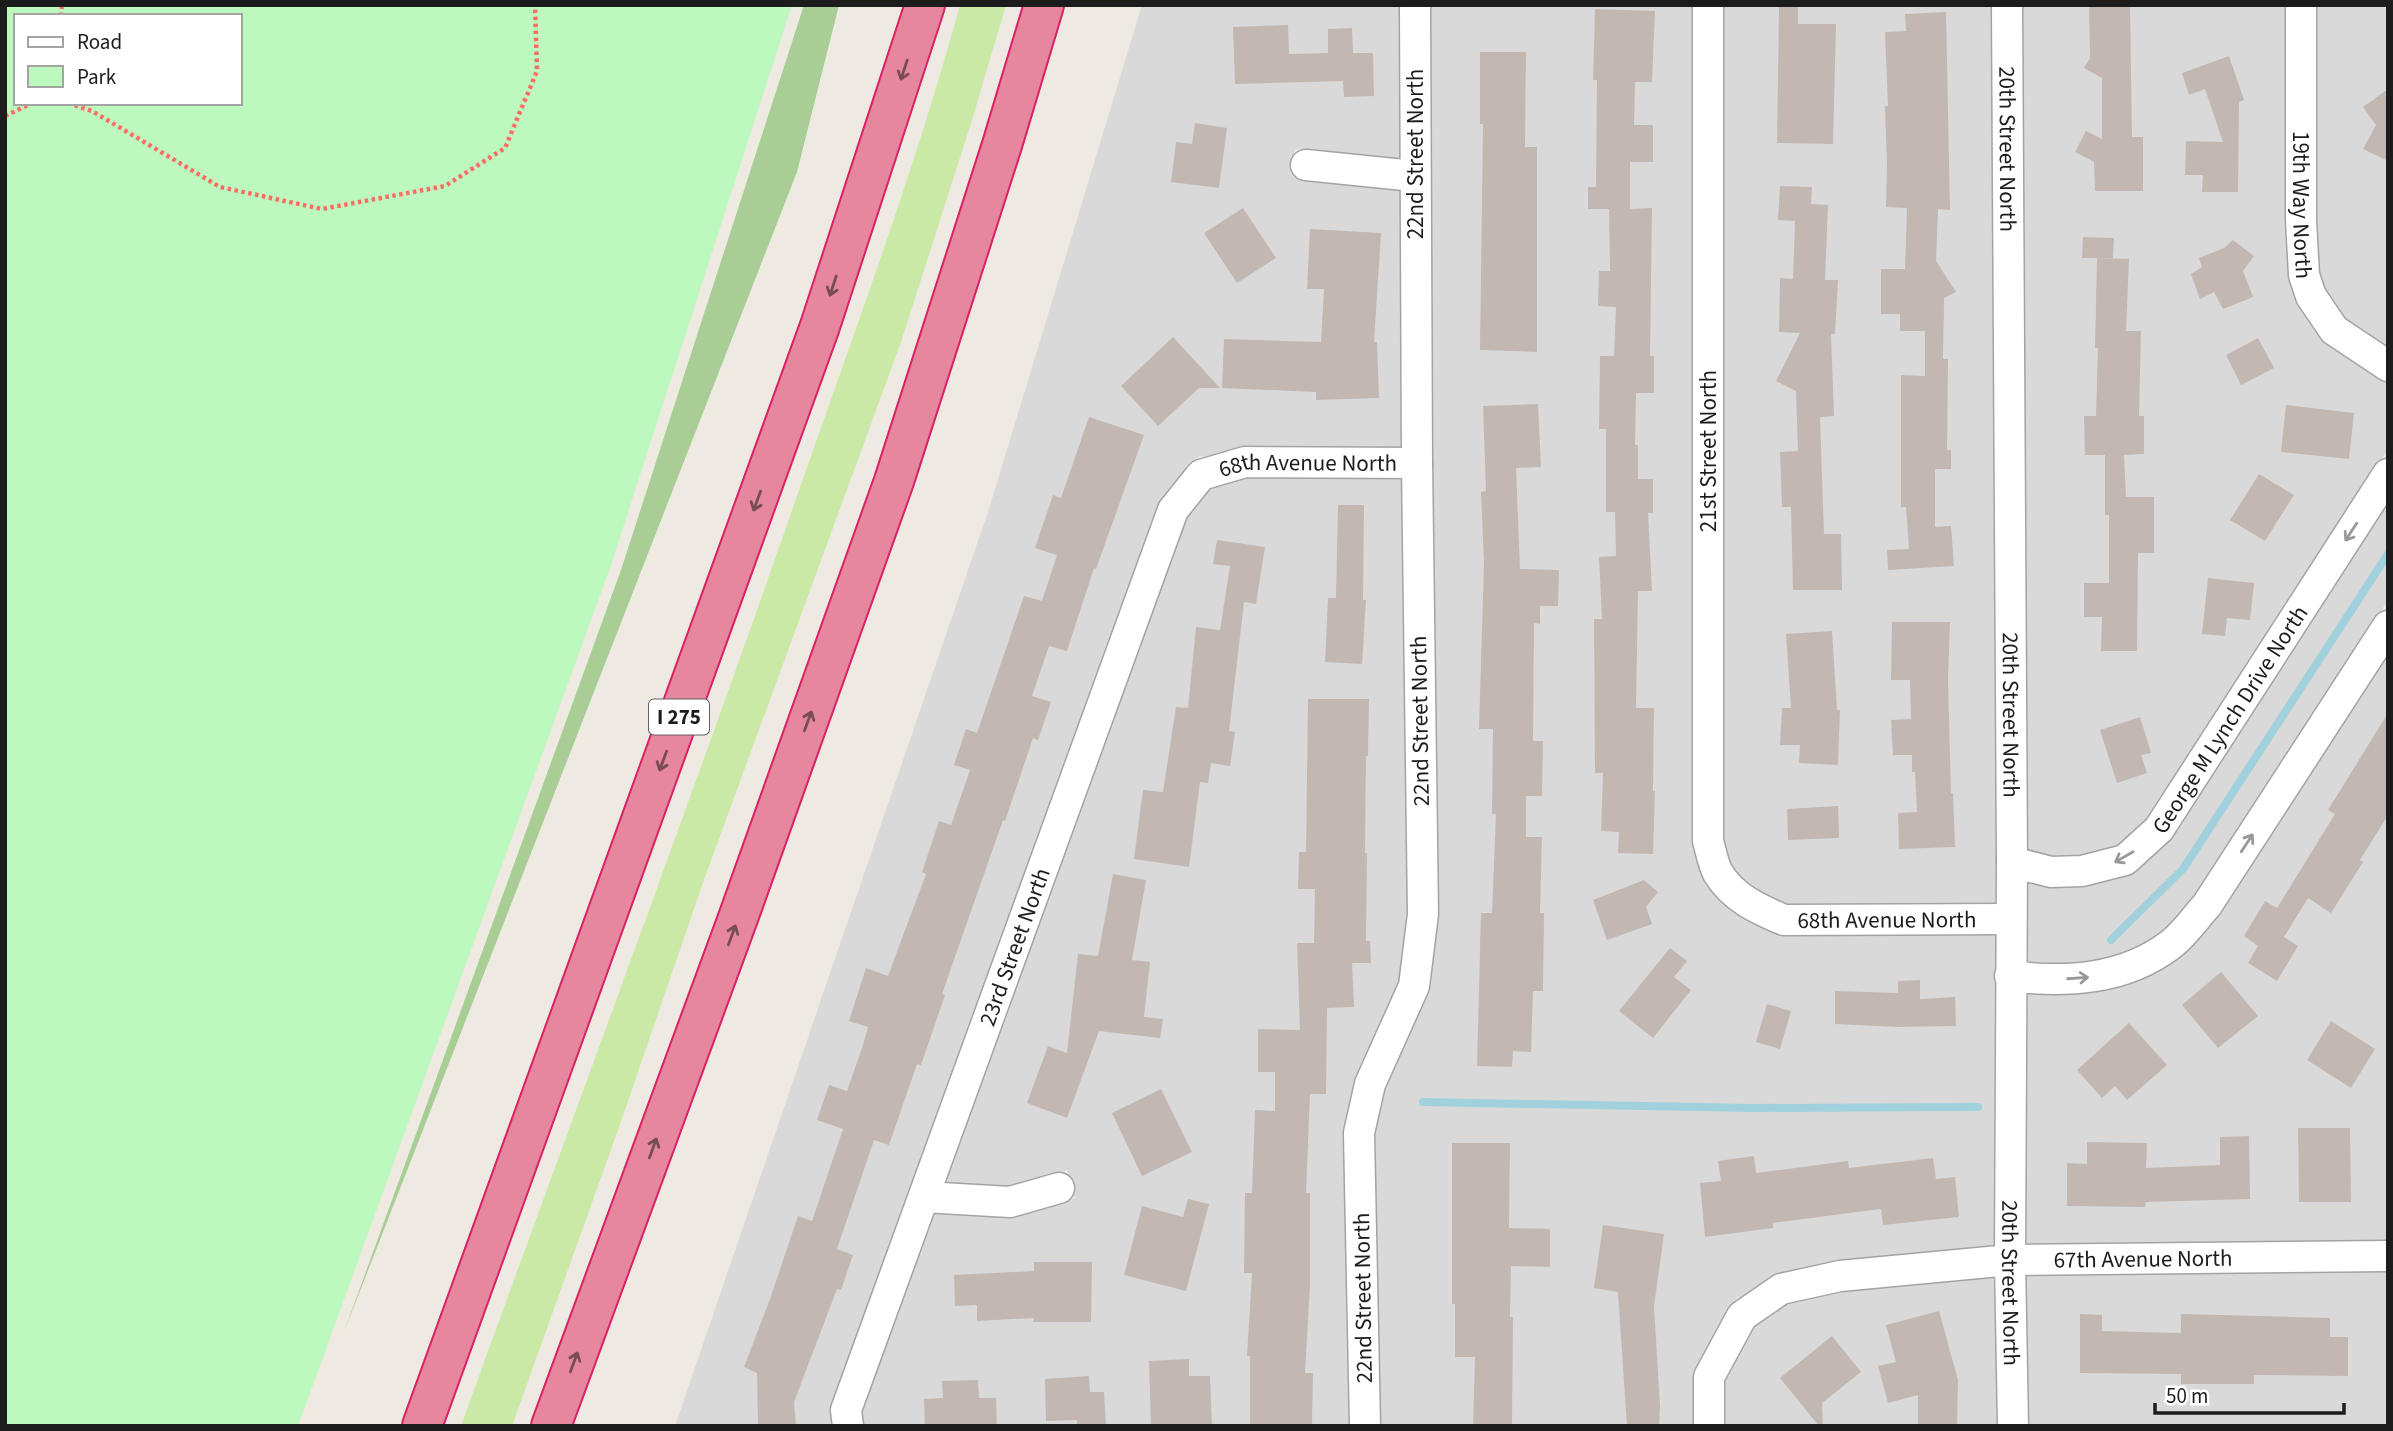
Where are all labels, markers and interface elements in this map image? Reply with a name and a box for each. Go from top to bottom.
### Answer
legend [14,14,242,105]
text: Road [77,27,122,57]
one-way arrow [897,59,910,81]
text: Park [77,62,117,92]
street label: 20th Street North [1991,66,2025,232]
street label: 22nd Street North [1399,69,1432,239]
street label: 19th Way North [2284,131,2321,280]
one-way arrow [826,275,838,297]
street label: 21st Street North [1692,370,1725,532]
street label: 68th Avenue North [1215,445,1397,485]
one-way arrow [750,489,762,511]
one-way arrow [2343,521,2357,541]
street label: George M Lynch Drive North [2144,599,2316,840]
street label: 20th Street North [1994,632,2028,798]
street label: 22nd Street North [1402,635,1438,807]
road number: I 275 [649,700,709,734]
one-way arrow [803,710,815,732]
one-way arrow [656,749,668,771]
one-way arrow [2240,834,2254,854]
one-way arrow [2115,850,2135,864]
street label: 23rd Street North [970,863,1058,1030]
street label: 68th Avenue North [1797,903,1976,936]
one-way arrow [726,924,739,946]
one-way arrow [2066,971,2089,984]
one-way arrow [648,1138,660,1160]
street label: 20th Street North [1993,1200,2028,1366]
street label: 22nd Street North [1345,1212,1381,1384]
street label: 67th Avenue North [2053,1241,2233,1276]
one-way arrow [569,1351,582,1373]
scale bar [2155,1372,2344,1416]
text: 50 m [2166,1381,2208,1411]

